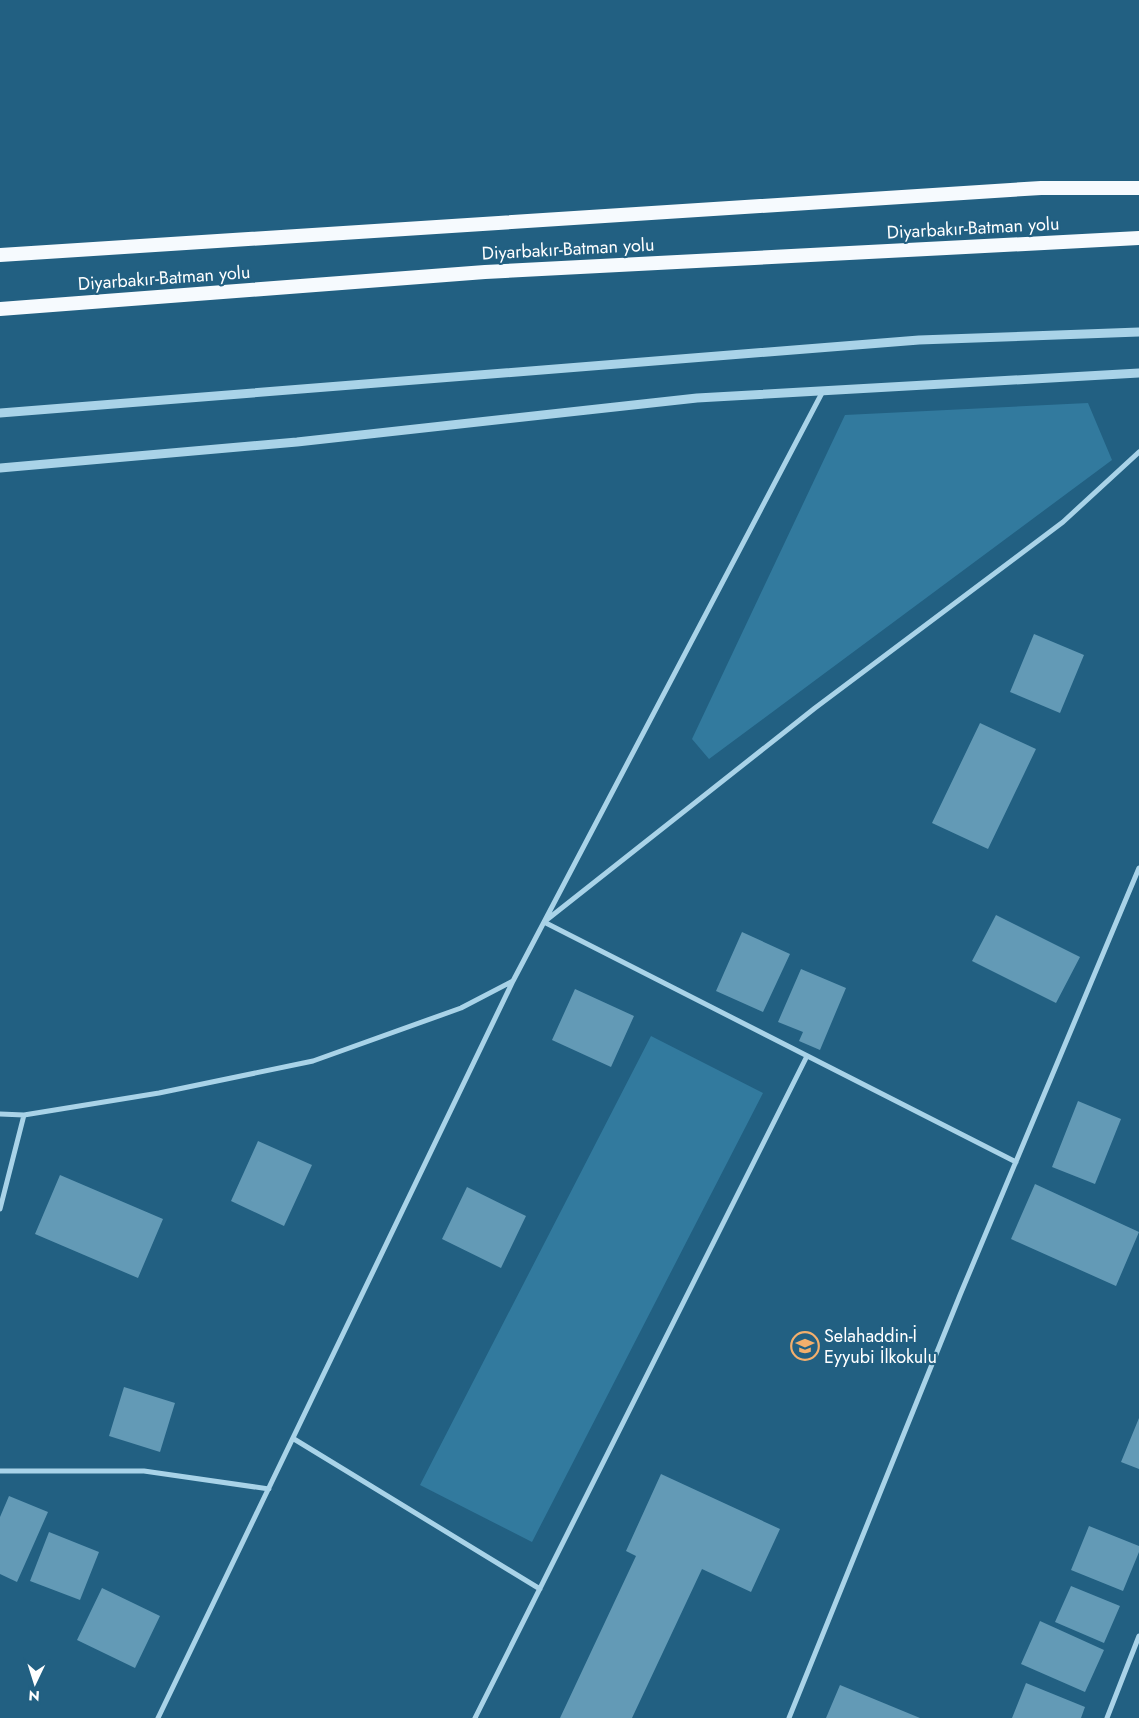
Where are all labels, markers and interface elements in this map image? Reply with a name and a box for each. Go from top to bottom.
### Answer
street label: Diyarbakır-Batman yolu [886,210,1060,246]
street label: Diyarbakır-Batman yolu [481,231,655,267]
street label: Diyarbakır-Batman yolu [77,259,251,297]
place label: Selahaddin-İ Eyyubi İlkokulu [824,1323,937,1370]
school or university icon: Selahaddin-İ Eyyubi İlkokulu [790,1331,820,1361]
north arrow [10,1658,60,1708]
text: N [28,1686,40,1706]

